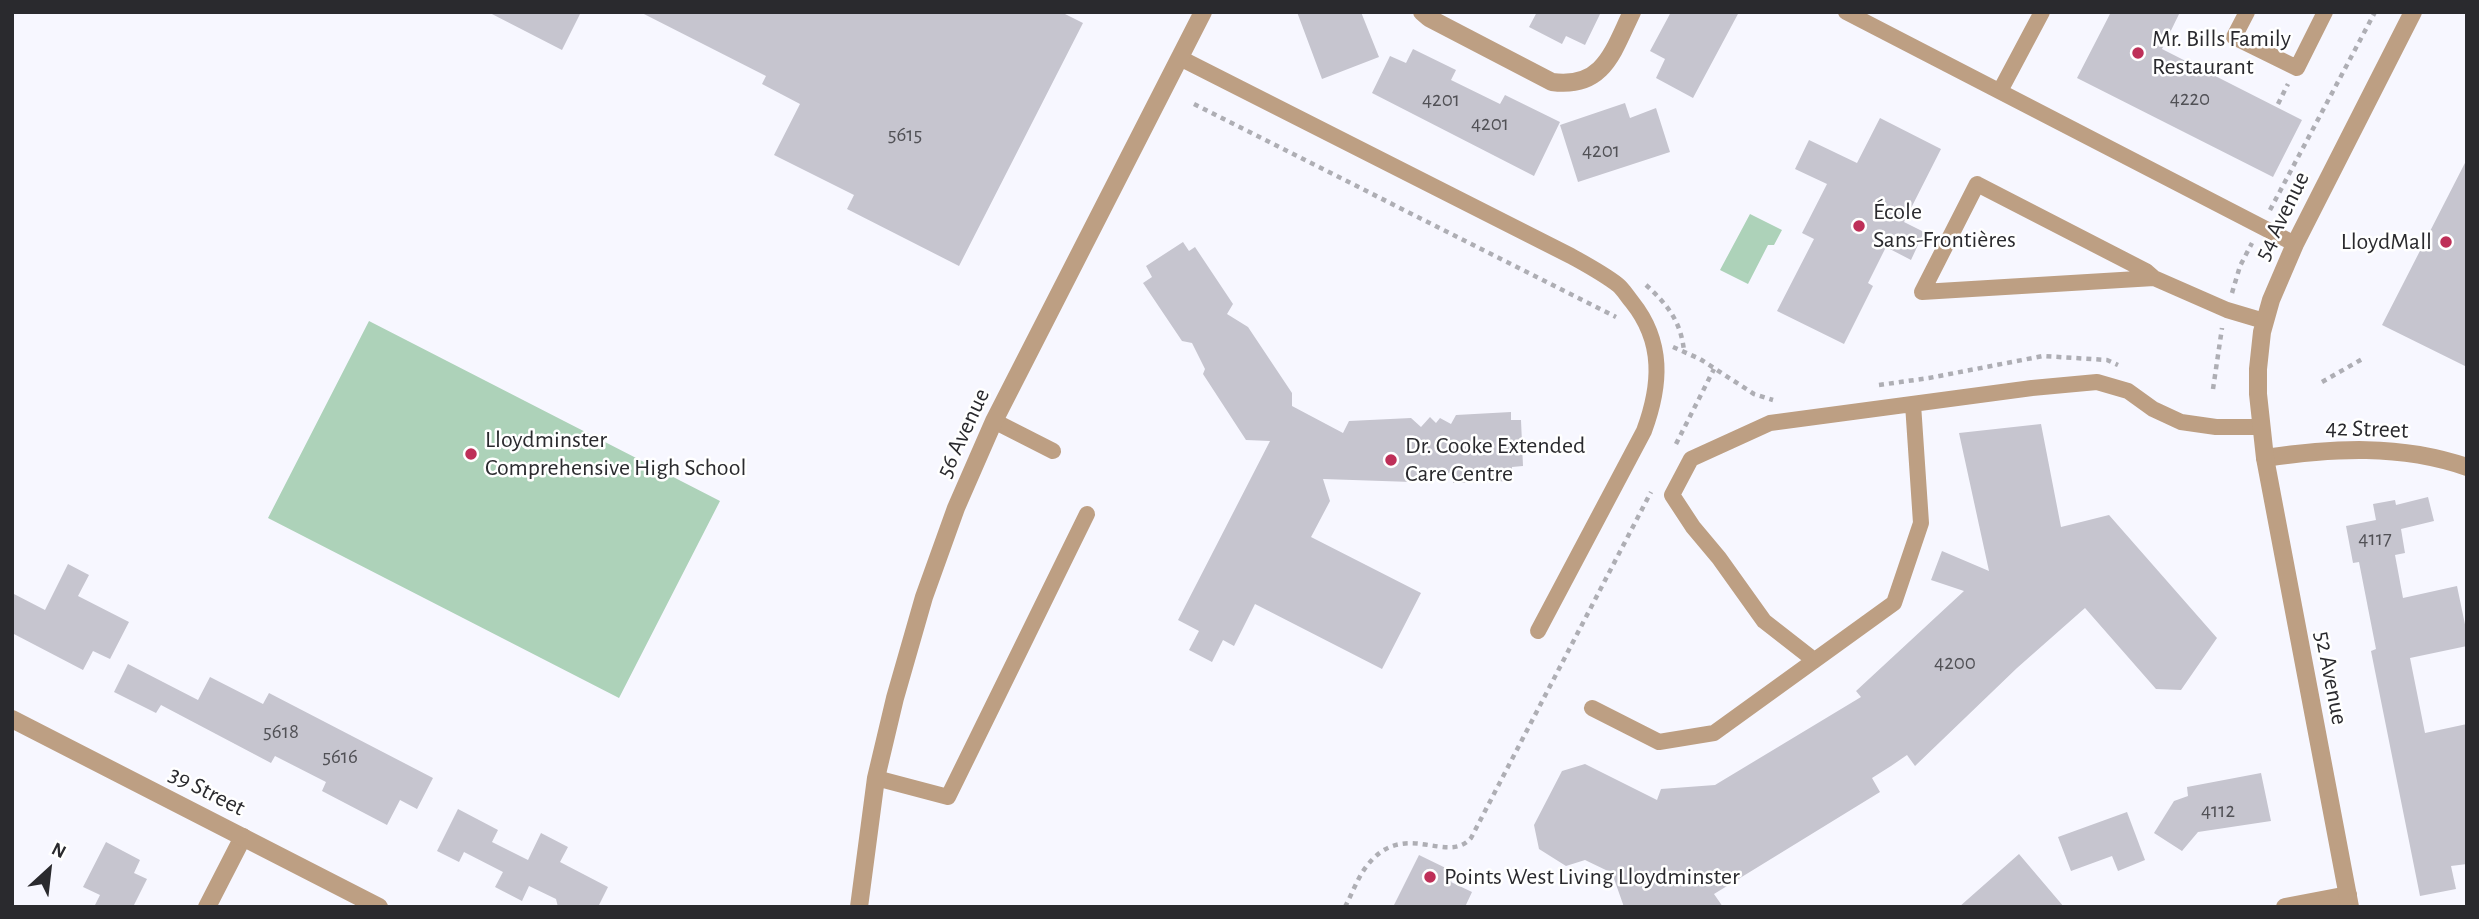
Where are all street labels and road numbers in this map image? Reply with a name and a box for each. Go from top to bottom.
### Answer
street label: 54 Avenue [2248,167,2316,265]
street label: 56 Avenue [930,384,996,482]
street label: 42 Street [2325,413,2409,445]
street label: 52 Avenue [2308,629,2354,727]
street label: 39 Street [164,760,250,822]

